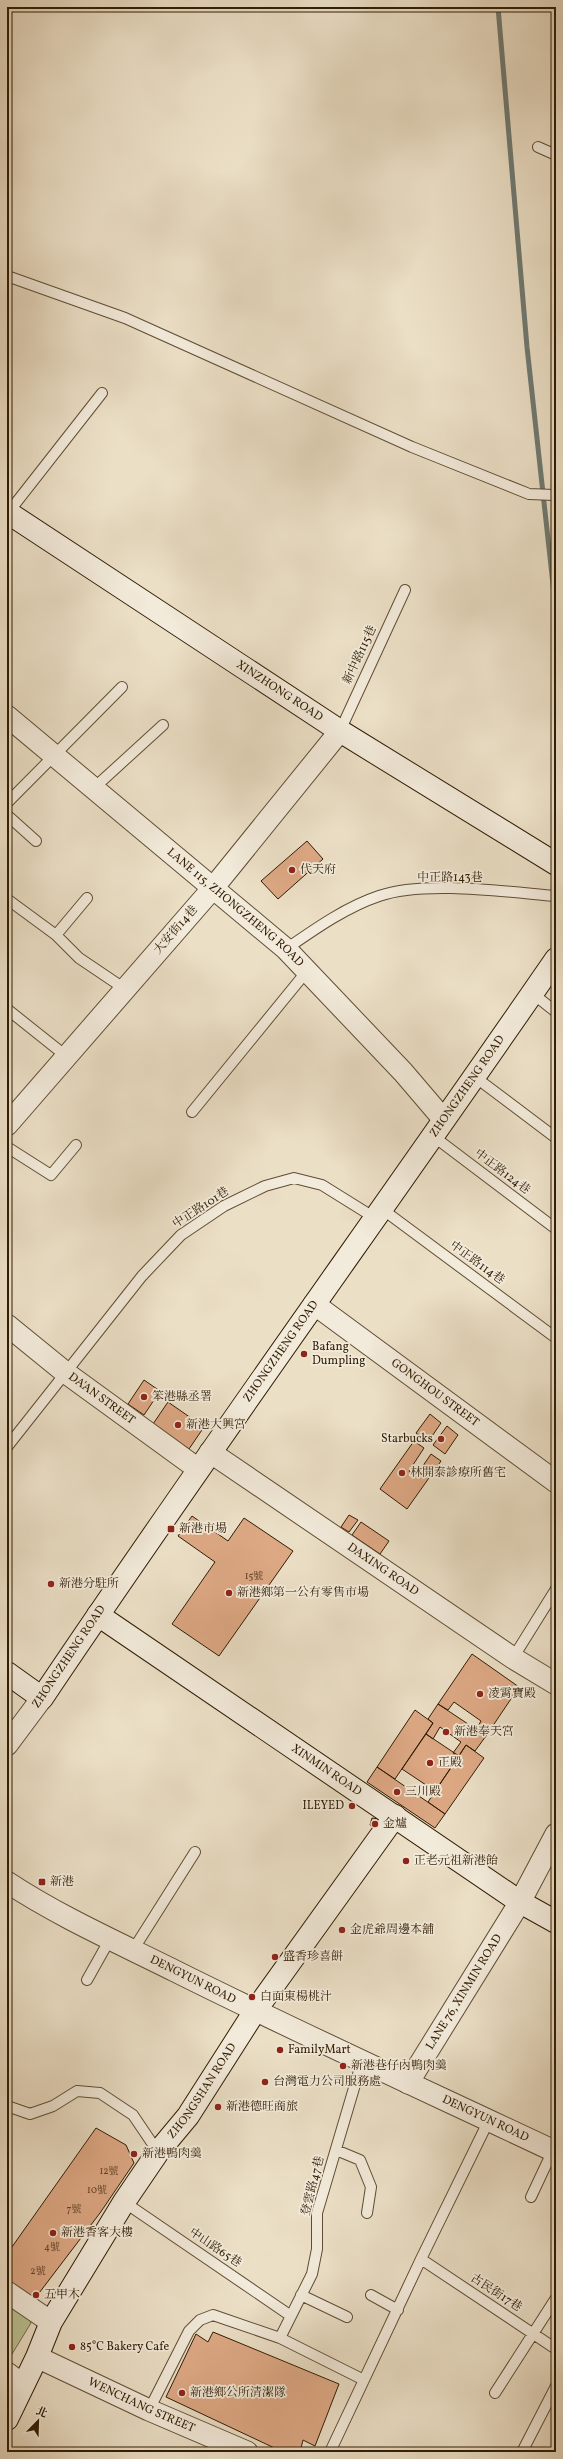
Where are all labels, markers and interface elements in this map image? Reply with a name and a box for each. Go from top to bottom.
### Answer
street label: 新中路115巷 [339,623,381,687]
street label: XINZHONG ROAD [233,657,326,726]
street label: LANE 115, ZHONGZHENG ROAD [163,845,307,971]
place label: 代天府 [300,862,336,878]
marker: 代天府 [287,865,297,875]
street label: 中正路143巷 [417,870,483,886]
street label: 大安街14巷 [150,902,202,958]
street label: ZHONGZHENG ROAD [426,1032,509,1141]
street label: 中正路124巷 [471,1146,533,1198]
street label: 中正路101巷 [170,1184,232,1232]
street label: 中正路114巷 [446,1238,508,1288]
street label: ZHONGZHENG ROAD [240,1297,323,1406]
place label: Bafang Dumpling [312,1339,365,1369]
marker: Bafang Dumpling [299,1349,309,1359]
street label: GONGHOU STREET [387,1355,482,1431]
street label: DA'AN STREET [65,1369,138,1429]
place label: 笨港縣丞署 [152,1389,212,1405]
marker: 笨港縣丞署 [139,1392,149,1402]
place label: 新港大興宮 [186,1417,246,1433]
marker: 新港大興宮 [173,1420,183,1430]
place label: Starbucks [381,1431,433,1447]
marker: Starbucks [436,1434,446,1444]
place label: 林開泰診療所舊宅 [410,1465,506,1481]
marker: 林開泰診療所舊宅 [397,1468,407,1478]
place label: 新港市場 [179,1521,227,1537]
marker: 新港市場 [166,1524,176,1534]
street label: DAXING ROAD [344,1539,422,1600]
house number: 15號 [245,1569,263,1583]
place label: 新港分駐所 [59,1576,119,1592]
marker: 新港分駐所 [46,1579,56,1589]
place label: 新港鄉第一公有零售市場 [237,1585,369,1601]
marker: 新港鄉第一公有零售市場 [224,1588,234,1598]
street label: ZHONGZHENG ROAD [29,1602,110,1712]
place label: 凌霄寶殿 [488,1686,536,1702]
marker: 凌霄寶殿 [475,1689,485,1699]
place label: 新港奉天宮 [454,1724,514,1740]
marker: 新港奉天宮 [441,1727,451,1737]
street label: XINMIN ROAD [288,1741,365,1800]
place label: 正殿 [438,1755,462,1771]
marker: 正殿 [425,1758,435,1768]
place label: 三川殿 [405,1784,441,1800]
marker: 三川殿 [392,1787,402,1797]
place label: ILEYED [303,1798,344,1814]
marker: ILEYED [347,1801,357,1811]
place label: 金爐 [383,1816,407,1832]
marker: 金爐 [370,1819,380,1829]
place label: 正老元祖新港飴 [414,1853,498,1869]
marker: 正老元祖新港飴 [401,1856,411,1866]
place label: 新港 [50,1874,74,1890]
marker: 新港 [37,1877,47,1887]
place label: 金虎爺周邊本舖 [350,1922,434,1938]
marker: 金虎爺周邊本舖 [337,1925,347,1935]
street label: LANE 76, XINMIN ROAD [422,1931,506,2053]
place label: 盛香珍喜餅 [283,1949,343,1965]
street label: DENGYUN ROAD [147,1952,239,2008]
marker: 盛香珍喜餅 [270,1952,280,1962]
place label: 白面東楊桃汁 [260,1989,332,2005]
marker: 白面東楊桃汁 [247,1992,257,2002]
street label: ZHONGSHAN ROAD [164,2040,241,2142]
place label: FamilyMart [288,2042,351,2058]
marker: FamilyMart [275,2045,285,2055]
place label: 新港巷仔內鴨肉羹 [351,2058,447,2074]
marker: 新港巷仔內鴨肉羹 [338,2061,348,2071]
place label: 台灣電力公司服務處 [273,2074,381,2090]
marker: 台灣電力公司服務處 [260,2077,270,2087]
street label: DENGYUN ROAD [439,2092,532,2146]
place label: 新港德旺商旅 [226,2099,298,2115]
marker: 新港德旺商旅 [213,2102,223,2112]
place label: 新港鴨肉羹 [142,2146,202,2162]
marker: 新港鴨肉羹 [129,2149,139,2159]
street label: 登雲路47巷 [298,2154,328,2218]
house number: 12號 [99,2164,119,2178]
house number: 10號 [87,2183,107,2197]
house number: 7號 [67,2202,81,2216]
place label: 新港香客大樓 [61,2225,133,2241]
street label: 中山路65巷 [186,2225,244,2271]
marker: 新港香客大樓 [48,2228,58,2238]
house number: 4號 [44,2240,60,2254]
house number: 2號 [30,2264,46,2278]
street label: 古民街17巷 [467,2270,525,2316]
place label: 五甲木 [44,2287,80,2303]
marker: 五甲木 [31,2290,41,2300]
place label: 85°C Bakery Cafe [80,2339,169,2355]
marker: 85°C Bakery Cafe [67,2342,77,2352]
street label: WENCHANG STREET [85,2374,197,2437]
place label: 新港鄉公所清潔隊 [190,2385,286,2401]
marker: 新港鄉公所清潔隊 [177,2388,187,2398]
north arrow [18,2401,58,2441]
text: 北 [33,2404,49,2422]

